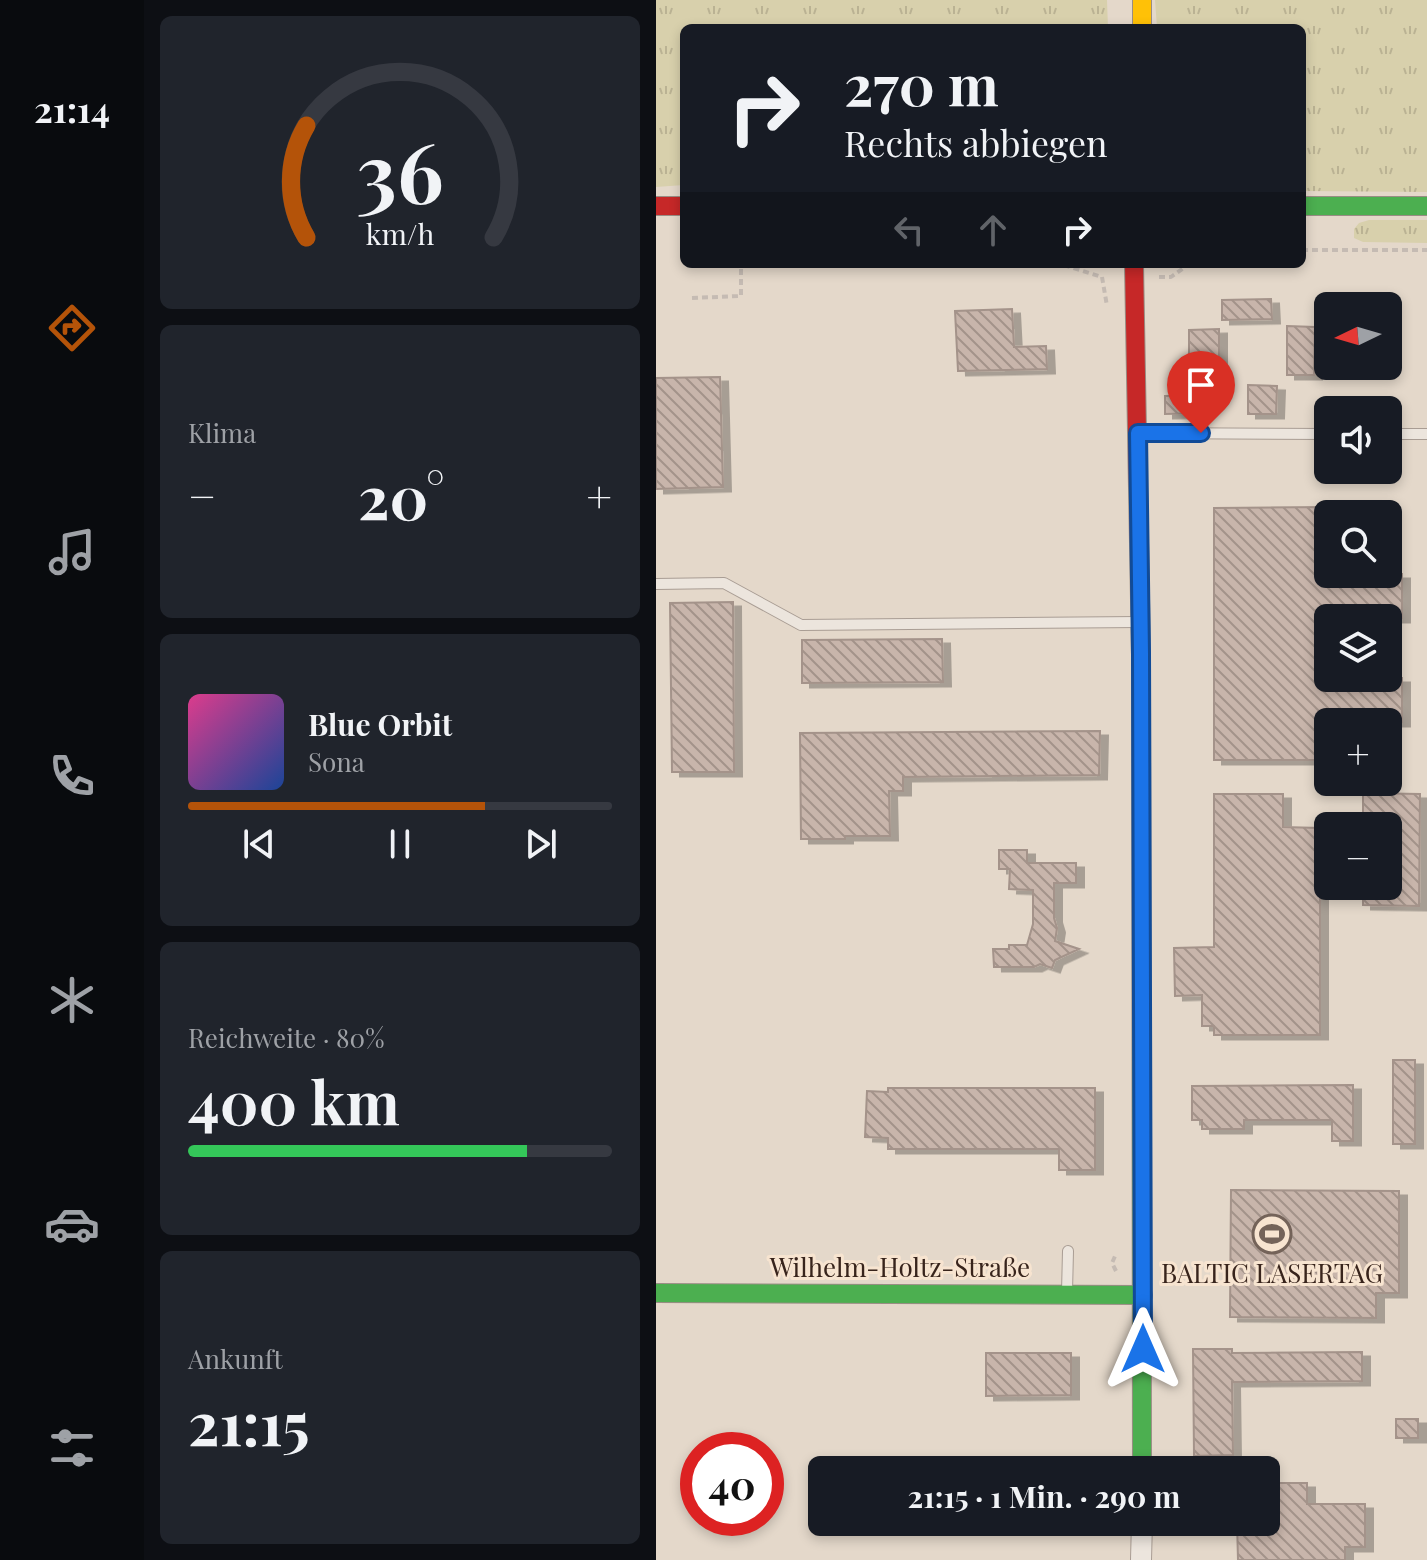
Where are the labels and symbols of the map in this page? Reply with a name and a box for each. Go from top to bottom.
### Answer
north arrow [1314,292,1402,380]
pin [1167,351,1235,433]
sports icon: BALTIC LASERTAG [1251,1213,1293,1255]
street label: Wilhelm-Holtz-Straße [769,1249,1030,1284]
place label: BALTIC LASERTAG [1161,1255,1383,1290]
position arrow [1101,1307,1185,1391]
speed limit sign: 40 [680,1432,784,1536]

